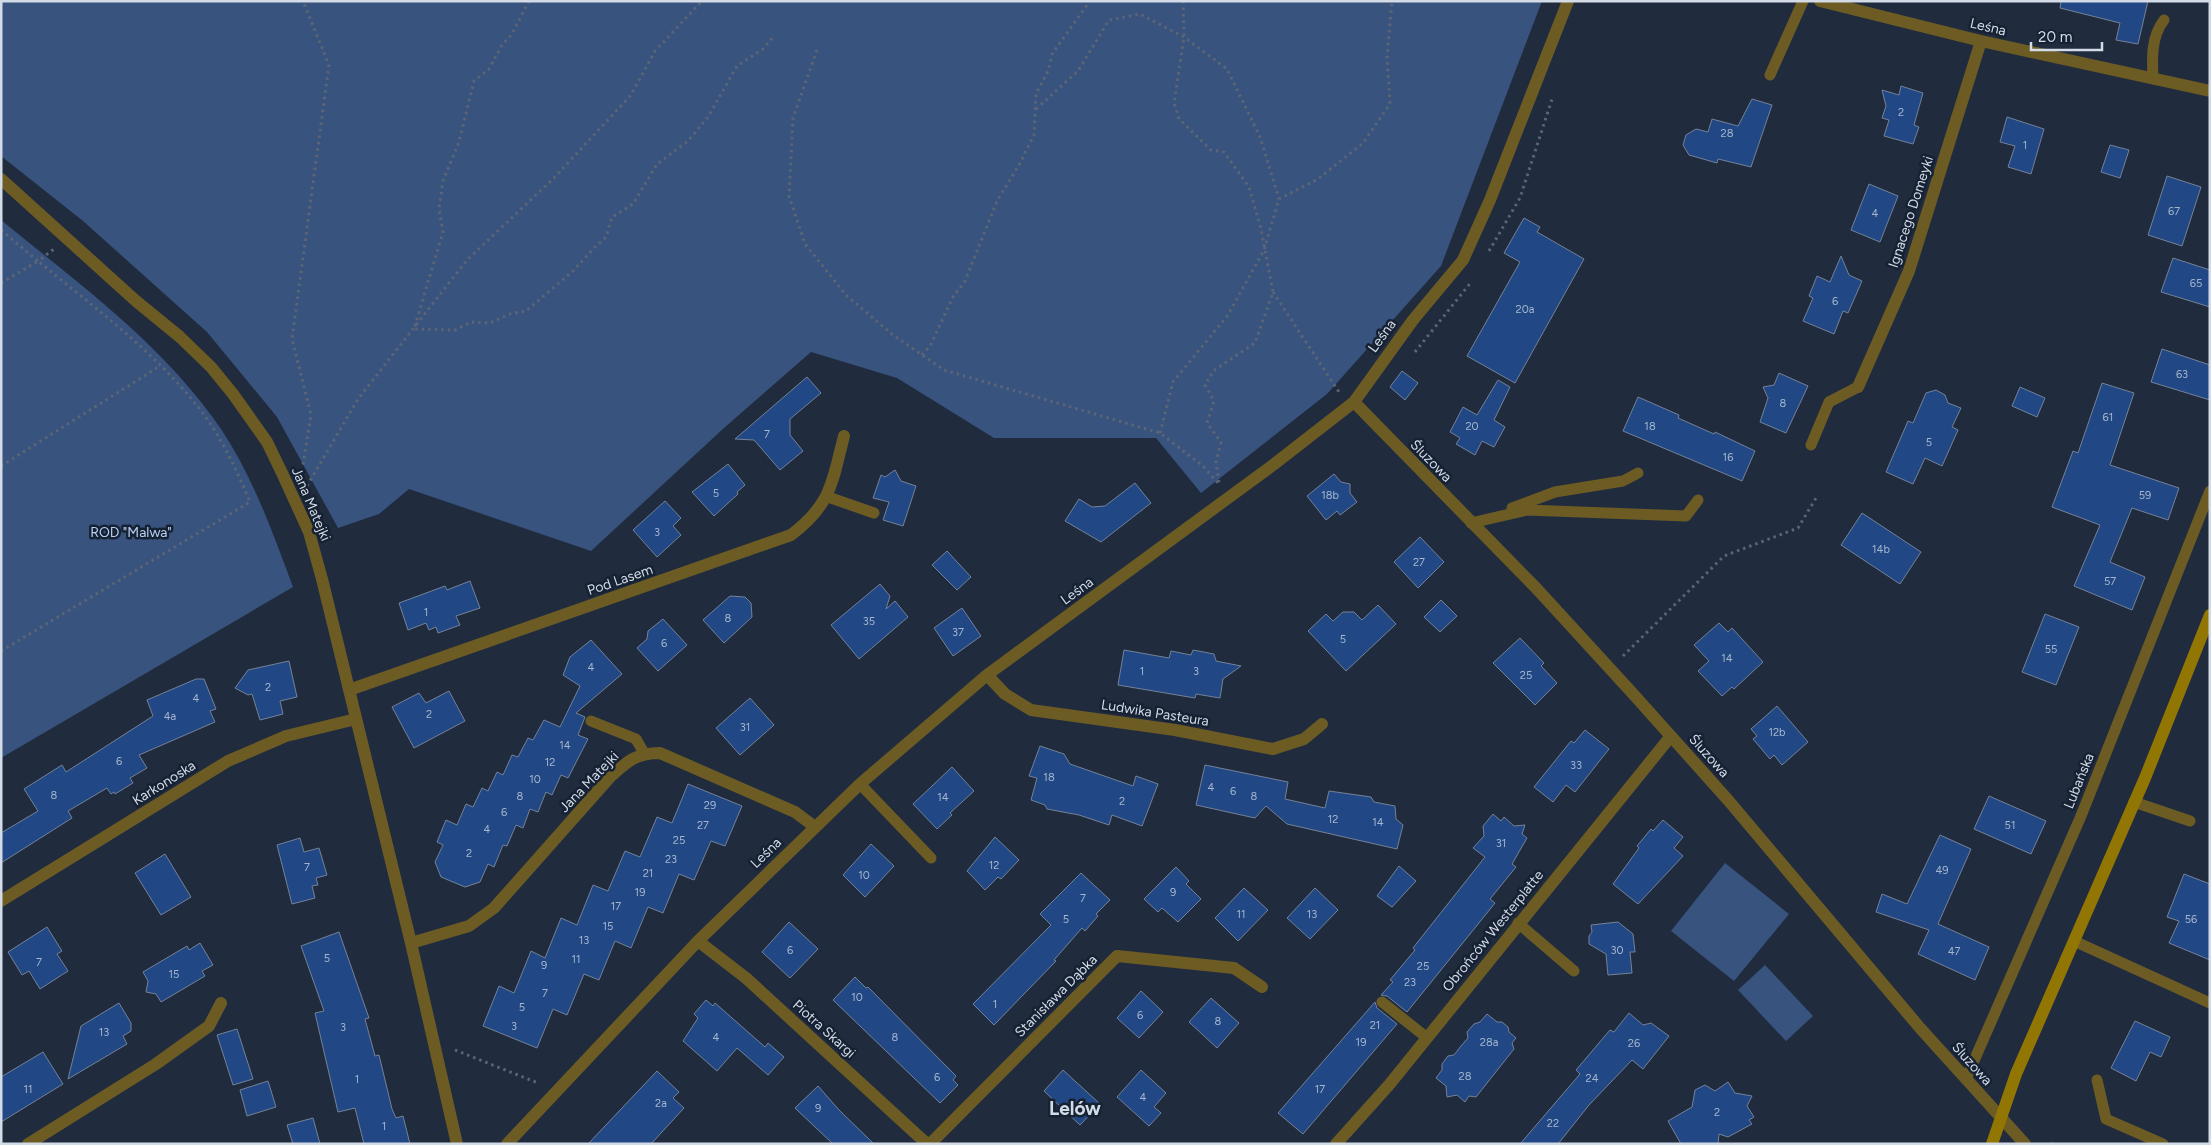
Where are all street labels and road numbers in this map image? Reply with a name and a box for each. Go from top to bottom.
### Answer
street label: Leśna [1968,15,2008,39]
street label: Ignacego Domeyki [1885,154,1937,270]
street label: Leśna [1364,316,1400,356]
street label: Śluzowa [1407,436,1455,486]
street label: Jana Matejki [288,465,334,543]
street label: Pod Lasem [585,561,655,599]
street label: Leśna [1057,573,1097,609]
street label: Ludwika Pasteura [1100,696,1210,730]
street label: Śluzowa [1685,731,1733,781]
street label: Jana Matejki [556,748,622,816]
street label: Lubańska [2060,751,2098,811]
street label: Karkonoska [129,757,199,809]
street label: Leśna [747,834,785,872]
street label: Obrońców Westerplatte [1439,867,1547,995]
street label: Stanisława Dąbka [1011,951,1101,1041]
street label: Piotra Skargi [789,996,859,1062]
street label: Śluzowa [1948,1039,1996,1089]

